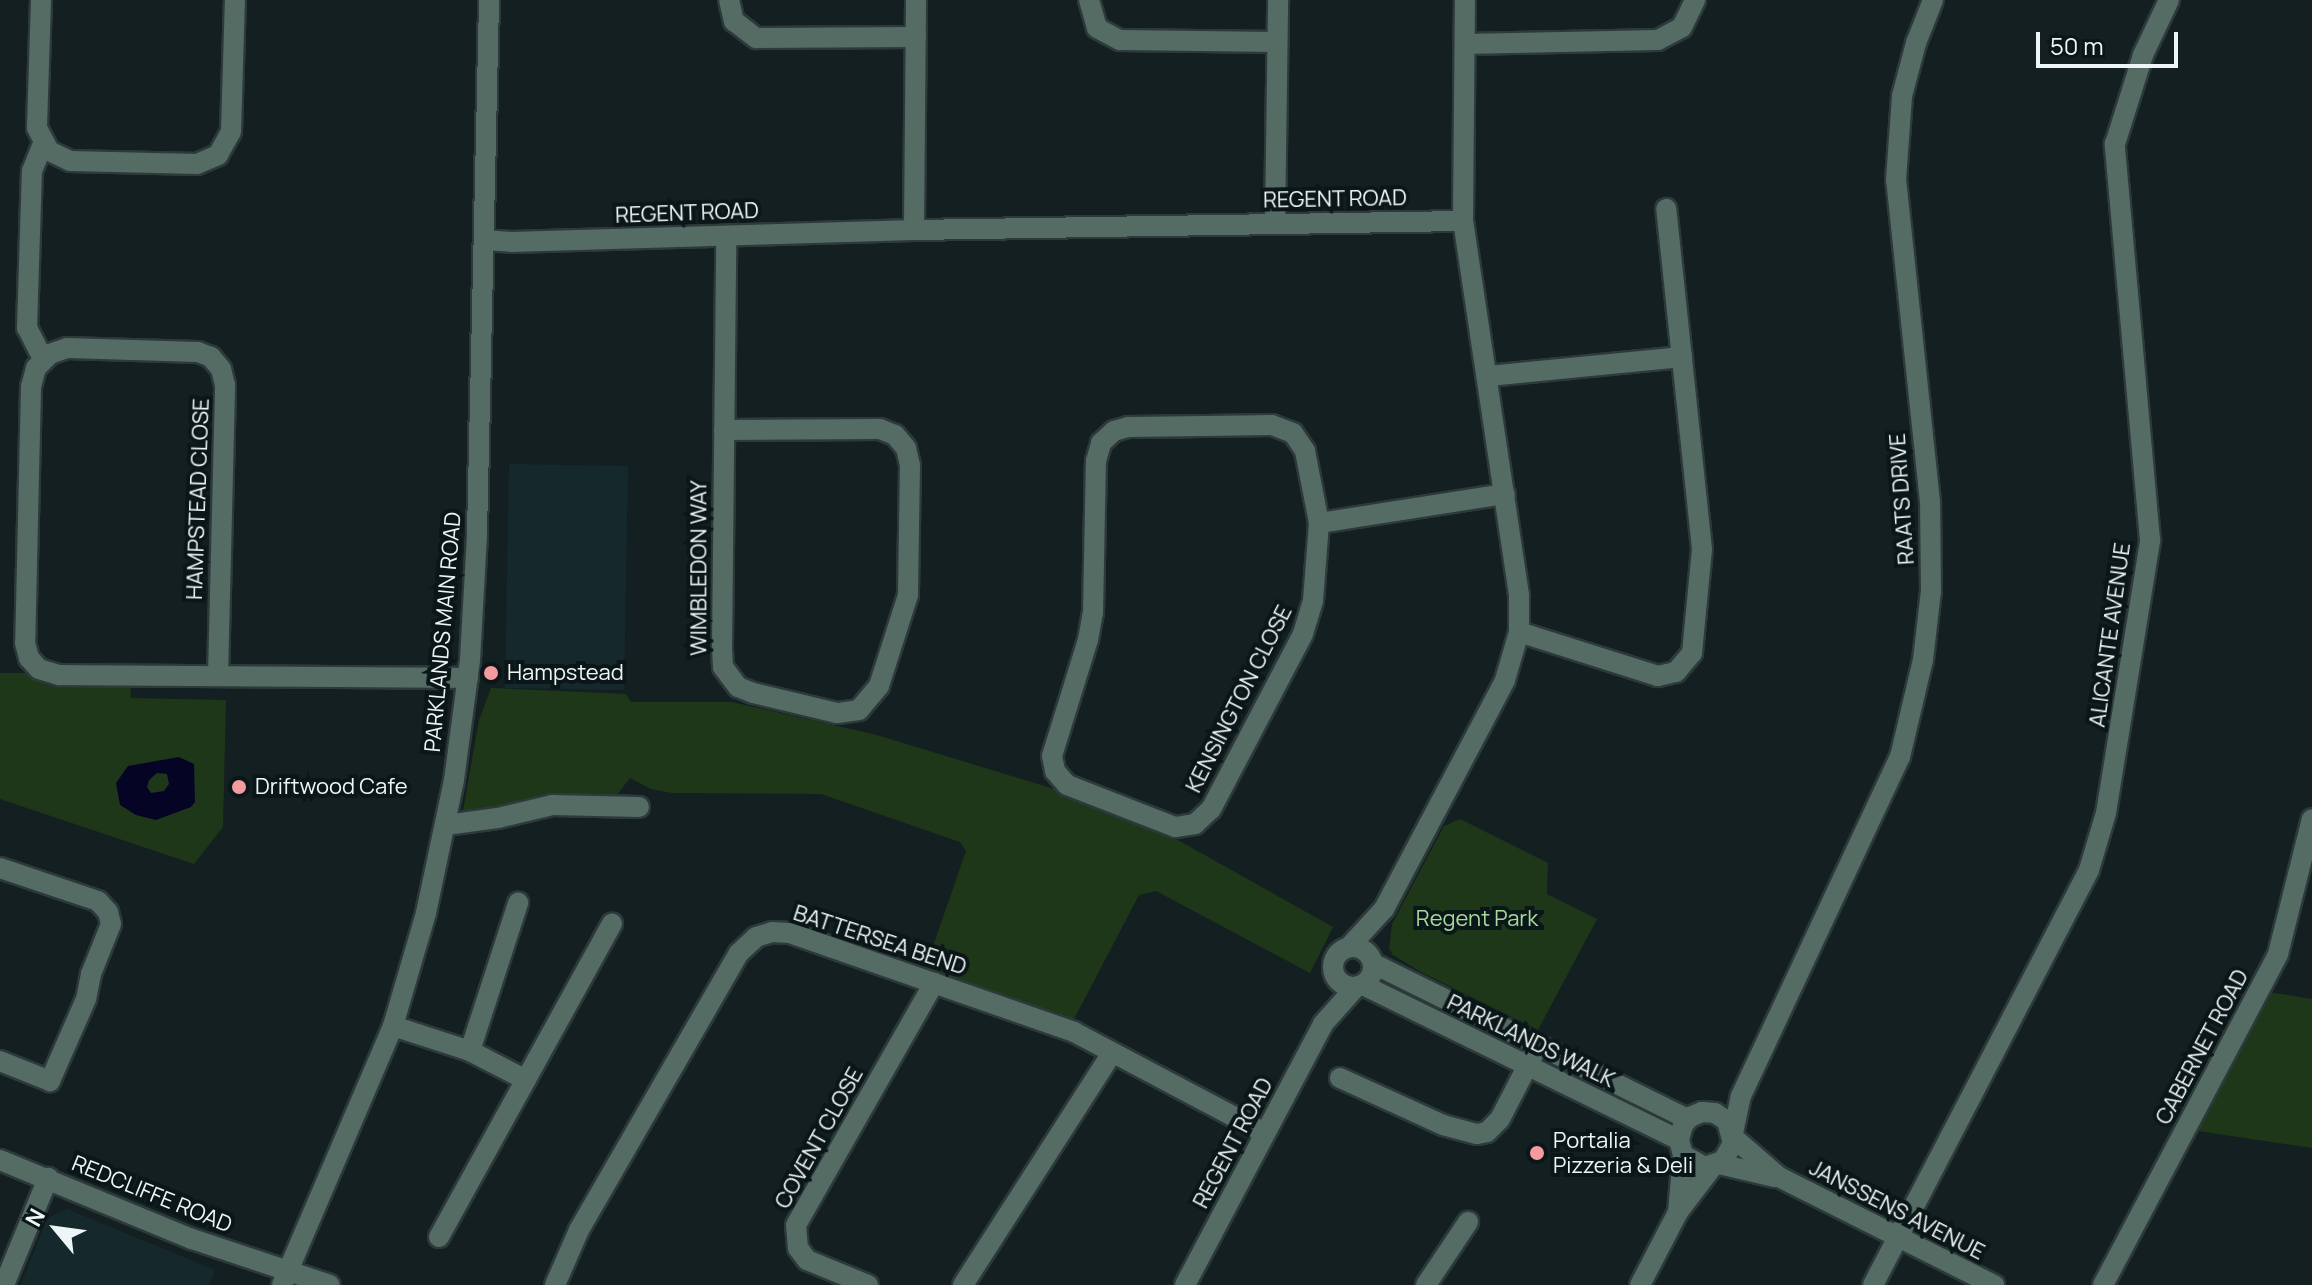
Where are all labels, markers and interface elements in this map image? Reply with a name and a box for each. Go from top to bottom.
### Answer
scale bar [2040,16,2182,66]
text: 50 m [2050,29,2104,62]
street label: REGENT ROAD [1263,185,1407,213]
street label: REGENT ROAD [614,197,760,229]
street label: HAMPSTEAD CLOSE [181,398,215,600]
street label: RAATS DRIVE [1884,432,1920,566]
street label: WIMBLEDON WAY [686,480,712,656]
street label: PARKLANDS MAIN ROAD [419,511,467,753]
street label: ALICANTE AVENUE [2084,541,2136,729]
street label: KENSINGTON CLOSE [1180,601,1298,797]
place label: Hampstead [507,660,624,686]
marker: Hampstead [482,664,500,682]
place label: Driftwood Cafe [255,774,408,800]
marker: Driftwood Cafe [230,778,248,796]
street label: BATTERSEA BEND [790,900,970,980]
park label: Regent Park [1416,906,1538,932]
street label: CABERNET ROAD [2150,965,2254,1129]
street label: PARKLANDS WALK [1443,989,1619,1093]
street label: COVENT CLOSE [769,1063,869,1213]
street label: REGENT ROAD [1187,1073,1279,1213]
place label: Portalia Pizzeria & Deli [1553,1127,1693,1178]
marker: Portalia Pizzeria & Deli [1528,1144,1546,1162]
street label: REDCLIFFE ROAD [68,1150,236,1238]
street label: JANSSENS AVENUE [1805,1154,1989,1266]
north arrow [16,1189,96,1269]
text: N [18,1203,52,1232]

